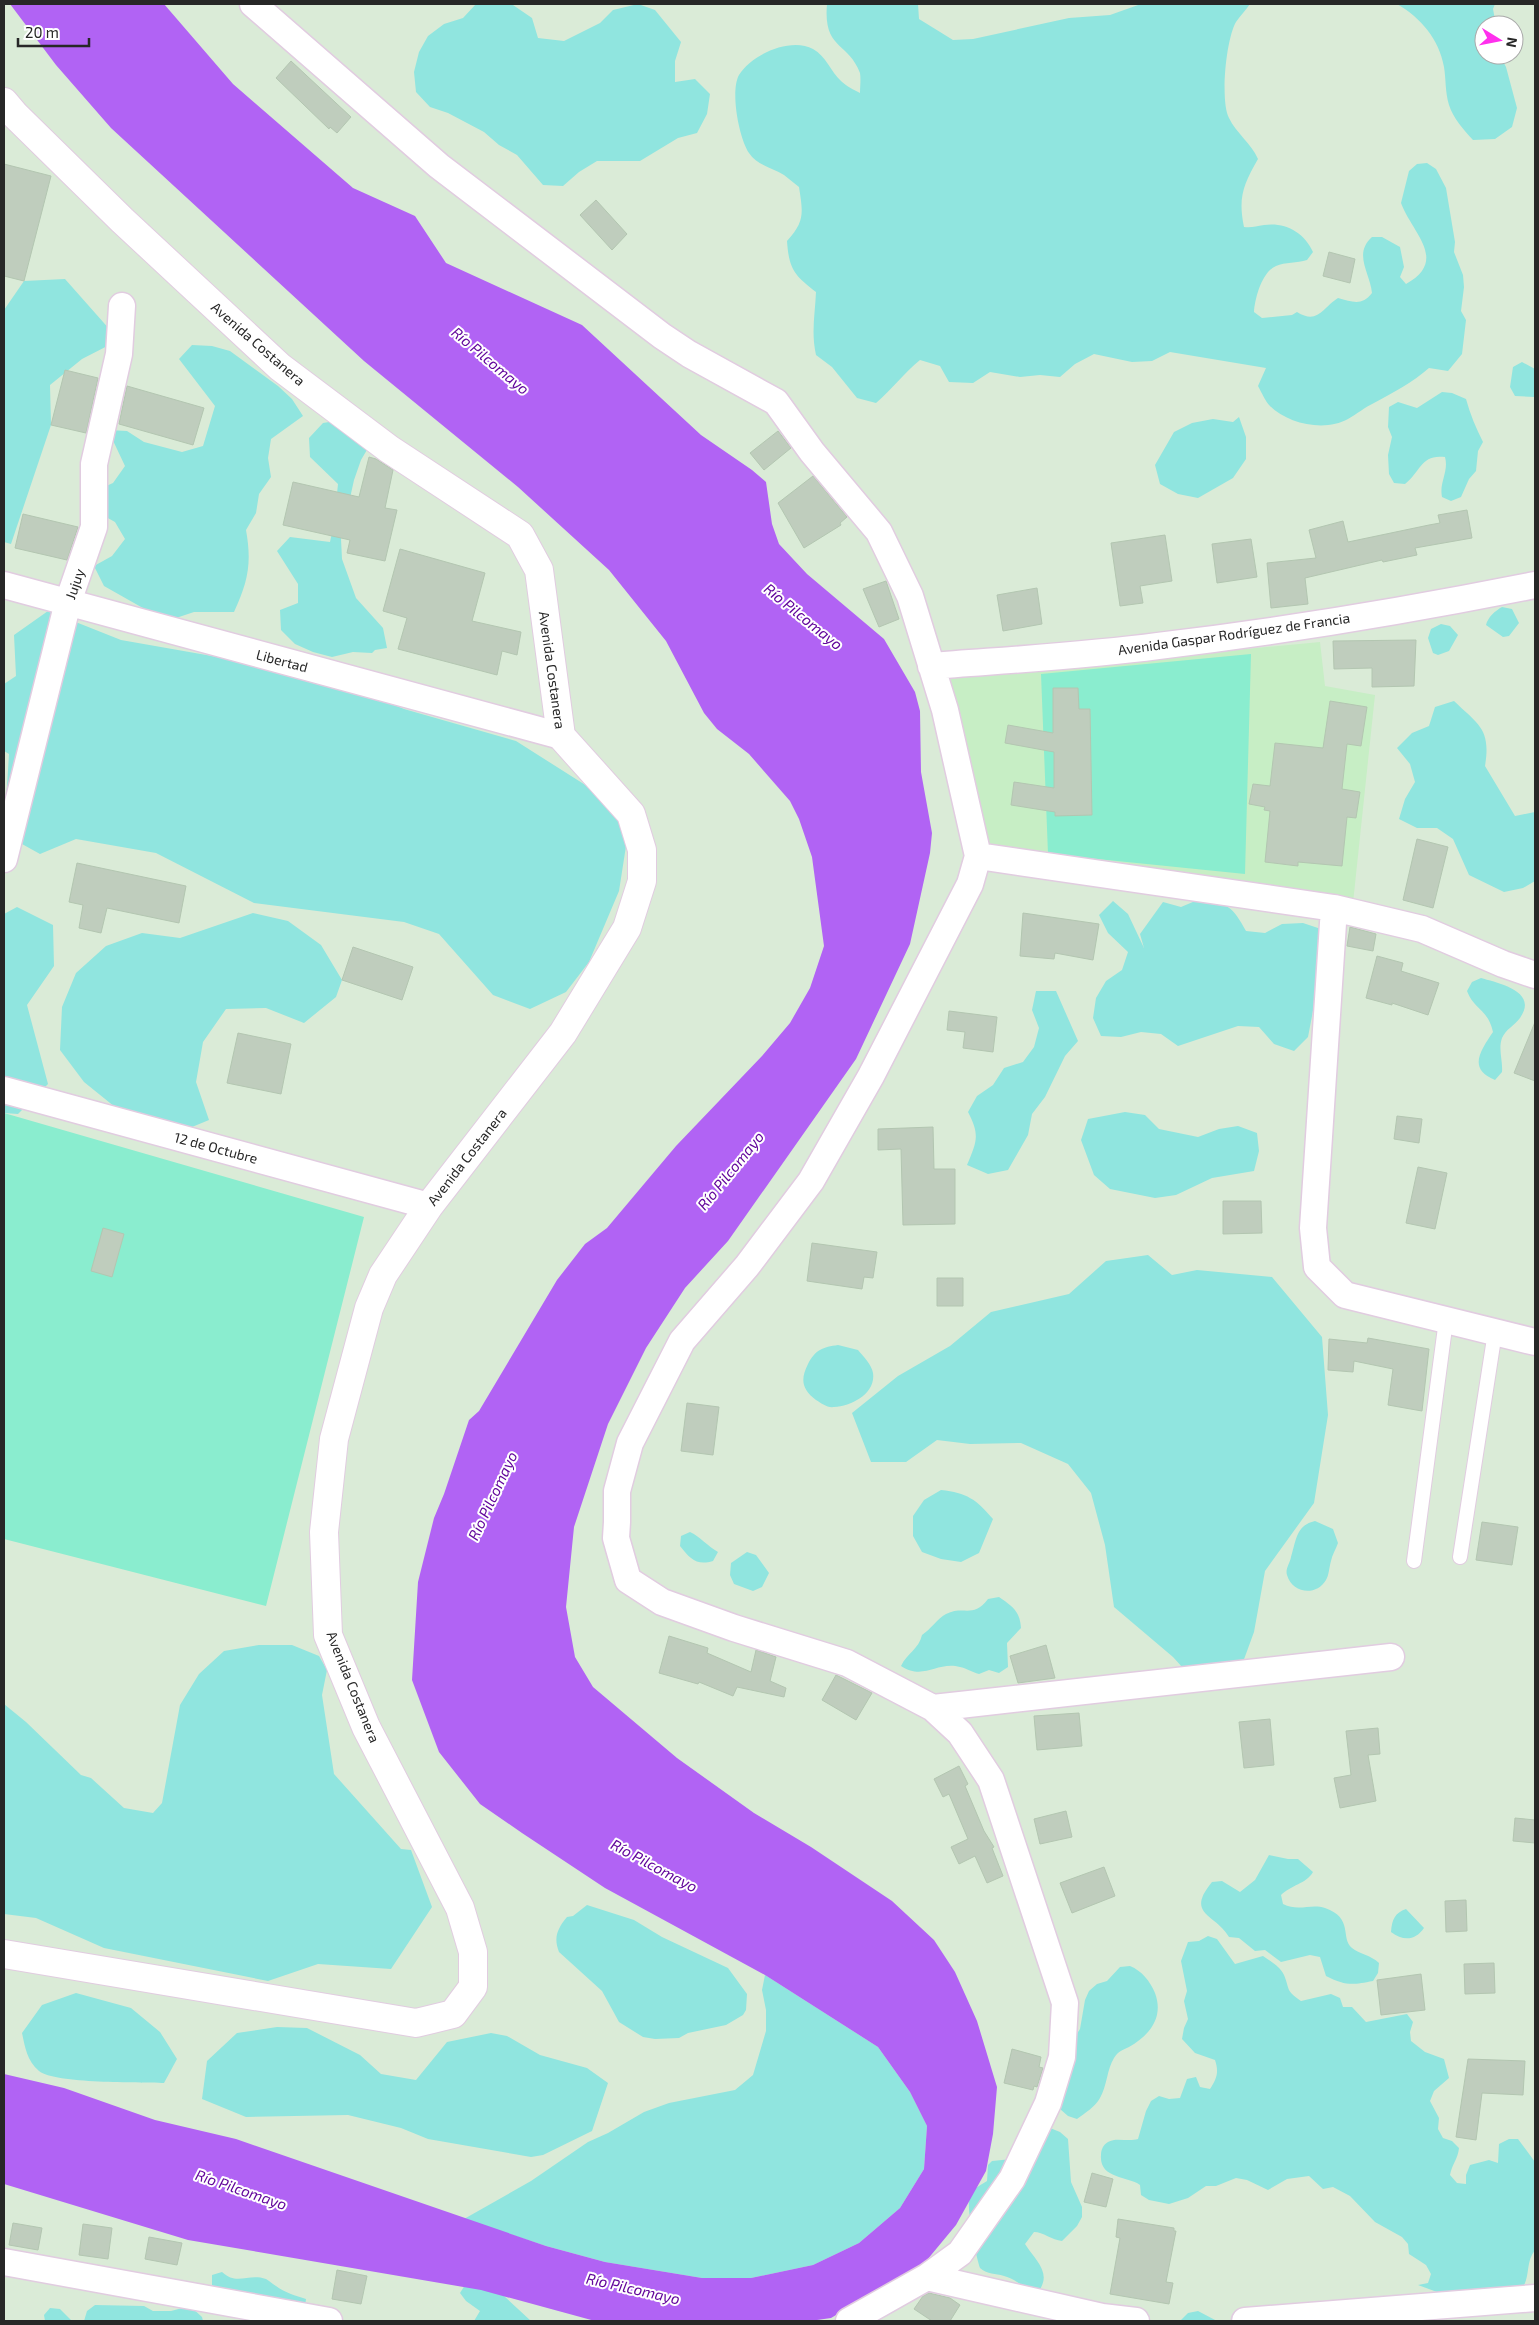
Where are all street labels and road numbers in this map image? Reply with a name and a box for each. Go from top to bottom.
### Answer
street label: Avenida Costanera [208,298,309,389]
street label: Jujuy [61,566,88,602]
street label: Avenida Gaspar Rodríguez de Francia [1117,609,1351,658]
street label: Avenida Costanera [536,610,569,730]
street label: Libertad [254,645,310,676]
street label: Avenida Costanera [423,1105,510,1209]
street label: 12 de Octubre [173,1128,260,1167]
street label: Avenida Costanera [323,1629,384,1745]

